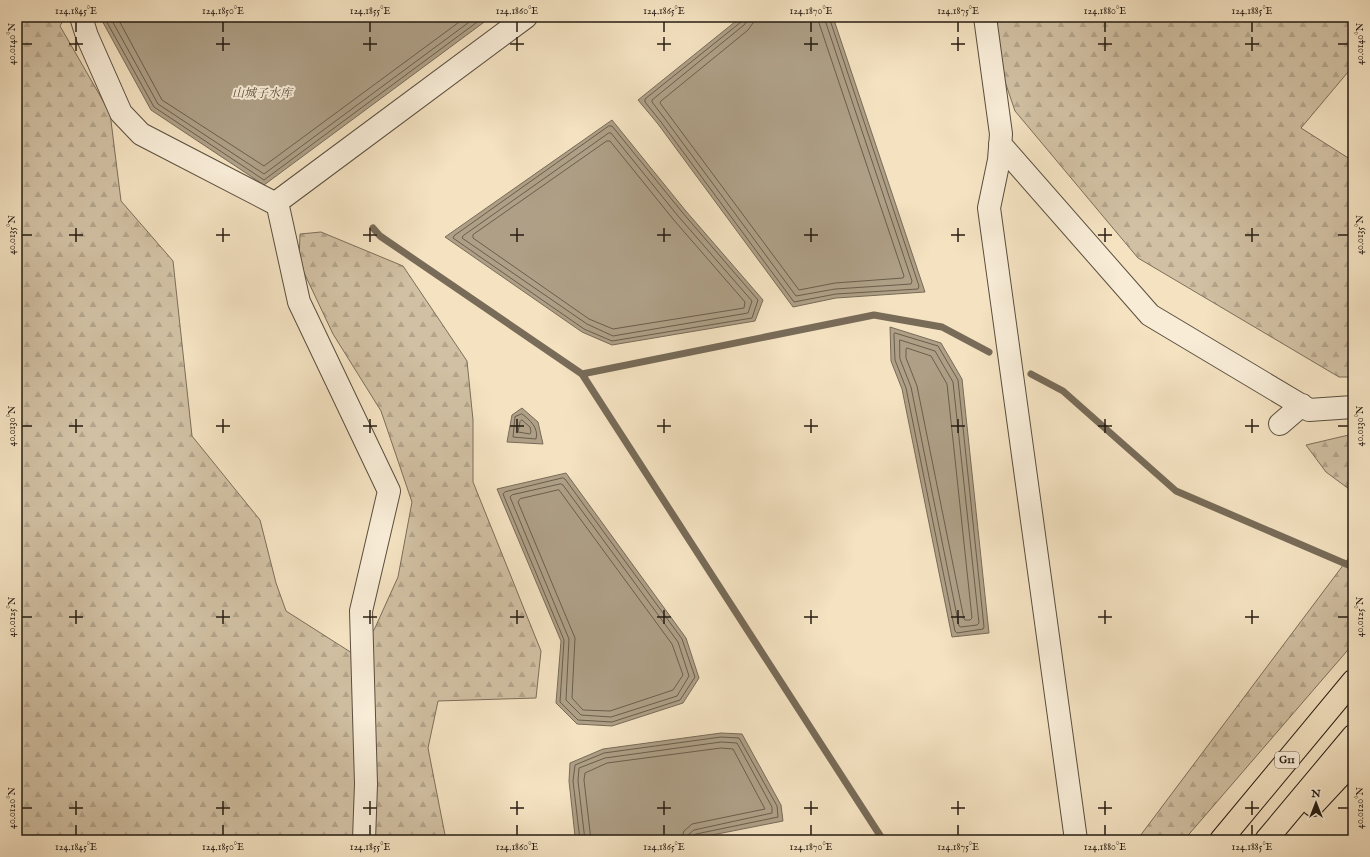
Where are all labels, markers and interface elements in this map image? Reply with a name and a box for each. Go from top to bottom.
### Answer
text: 124.1845°E [55,5,97,18]
text: 124.1850°E [202,5,244,18]
text: 124.1855°E [350,5,390,18]
text: 124.1860°E [496,5,538,18]
text: 124.1865°E [643,5,685,18]
text: 124.1870°E [789,5,833,18]
text: 124.1875°E [937,5,979,18]
text: 124.1880°E [1084,5,1126,18]
text: 124.1885°E [1232,5,1273,18]
text: 40.0140°N [6,23,19,65]
text: 40.0140°N [1354,23,1367,65]
water label: 山城子水库 [232,86,294,101]
text: 40.0135°N [6,215,19,255]
text: 40.0135°N [1354,215,1367,255]
text: 40.0130°N [6,405,19,447]
text: 40.0130°N [1354,405,1367,447]
text: 40.0125°N [6,596,19,637]
text: 40.0125°N [1354,596,1367,637]
road number: G11 [1275,752,1299,768]
north arrow [1296,783,1336,823]
text: 40.0120°N [6,787,19,829]
text: N [1310,787,1321,801]
text: 40.0120°N [1354,787,1367,829]
text: 124.1845°E [55,841,97,854]
text: 124.1850°E [202,841,244,854]
text: 124.1855°E [350,841,390,854]
text: 124.1860°E [496,841,538,854]
text: 124.1865°E [643,841,685,854]
text: 124.1870°E [789,841,833,854]
text: 124.1875°E [937,841,979,854]
text: 124.1880°E [1084,841,1126,854]
text: 124.1885°E [1232,841,1273,854]

